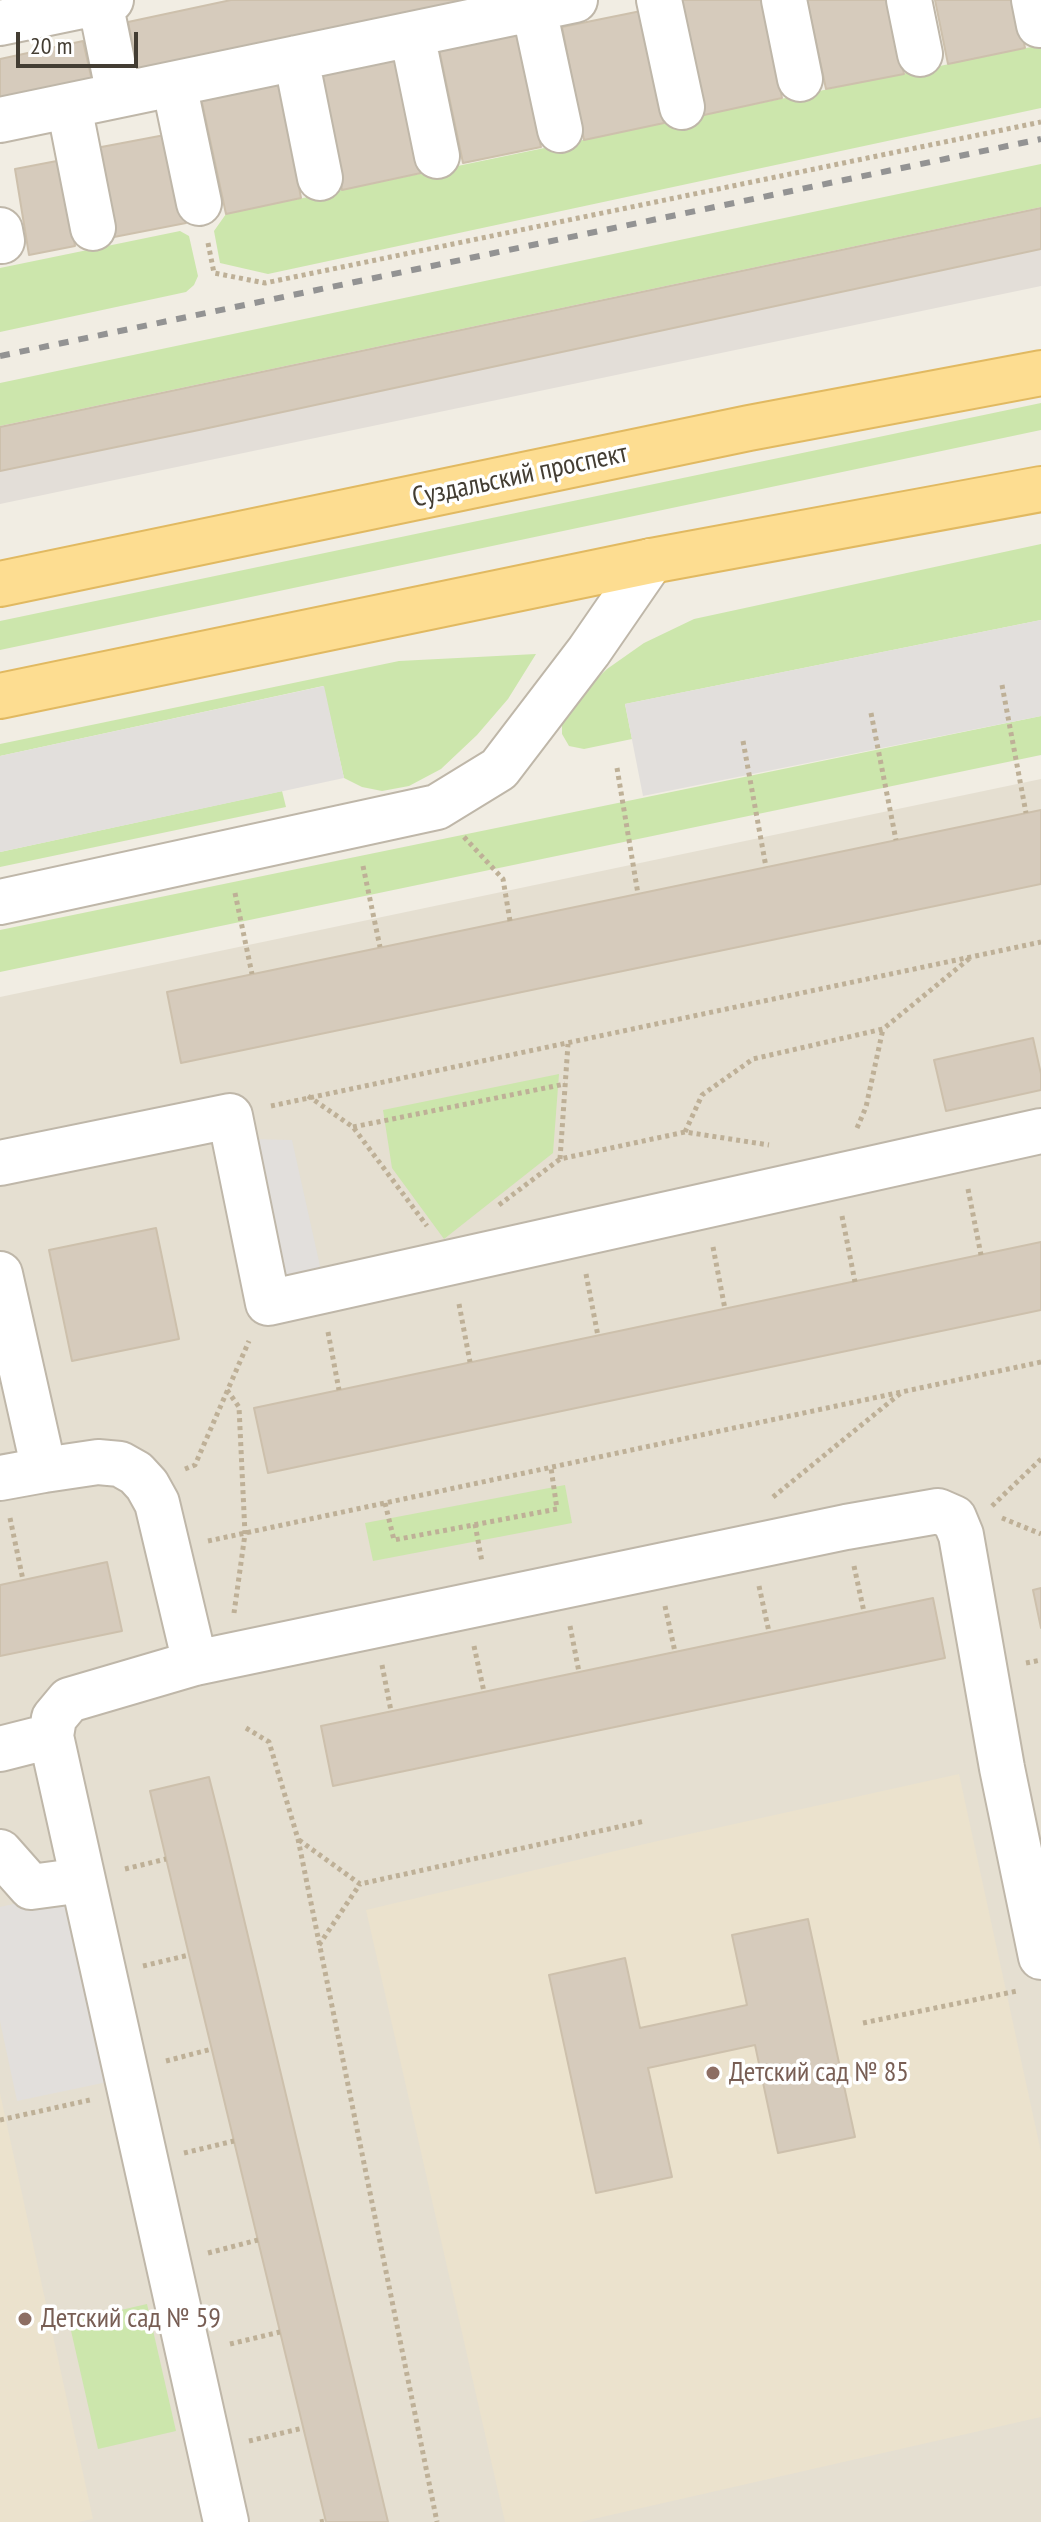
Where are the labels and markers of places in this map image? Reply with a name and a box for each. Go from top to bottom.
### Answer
place label: Детский сад № 85 [729,2056,909,2090]
marker: Детский сад № 85 [704,2064,722,2082]
place label: Детский сад № 59 [41,2302,221,2336]
marker: Детский сад № 59 [16,2310,34,2328]

